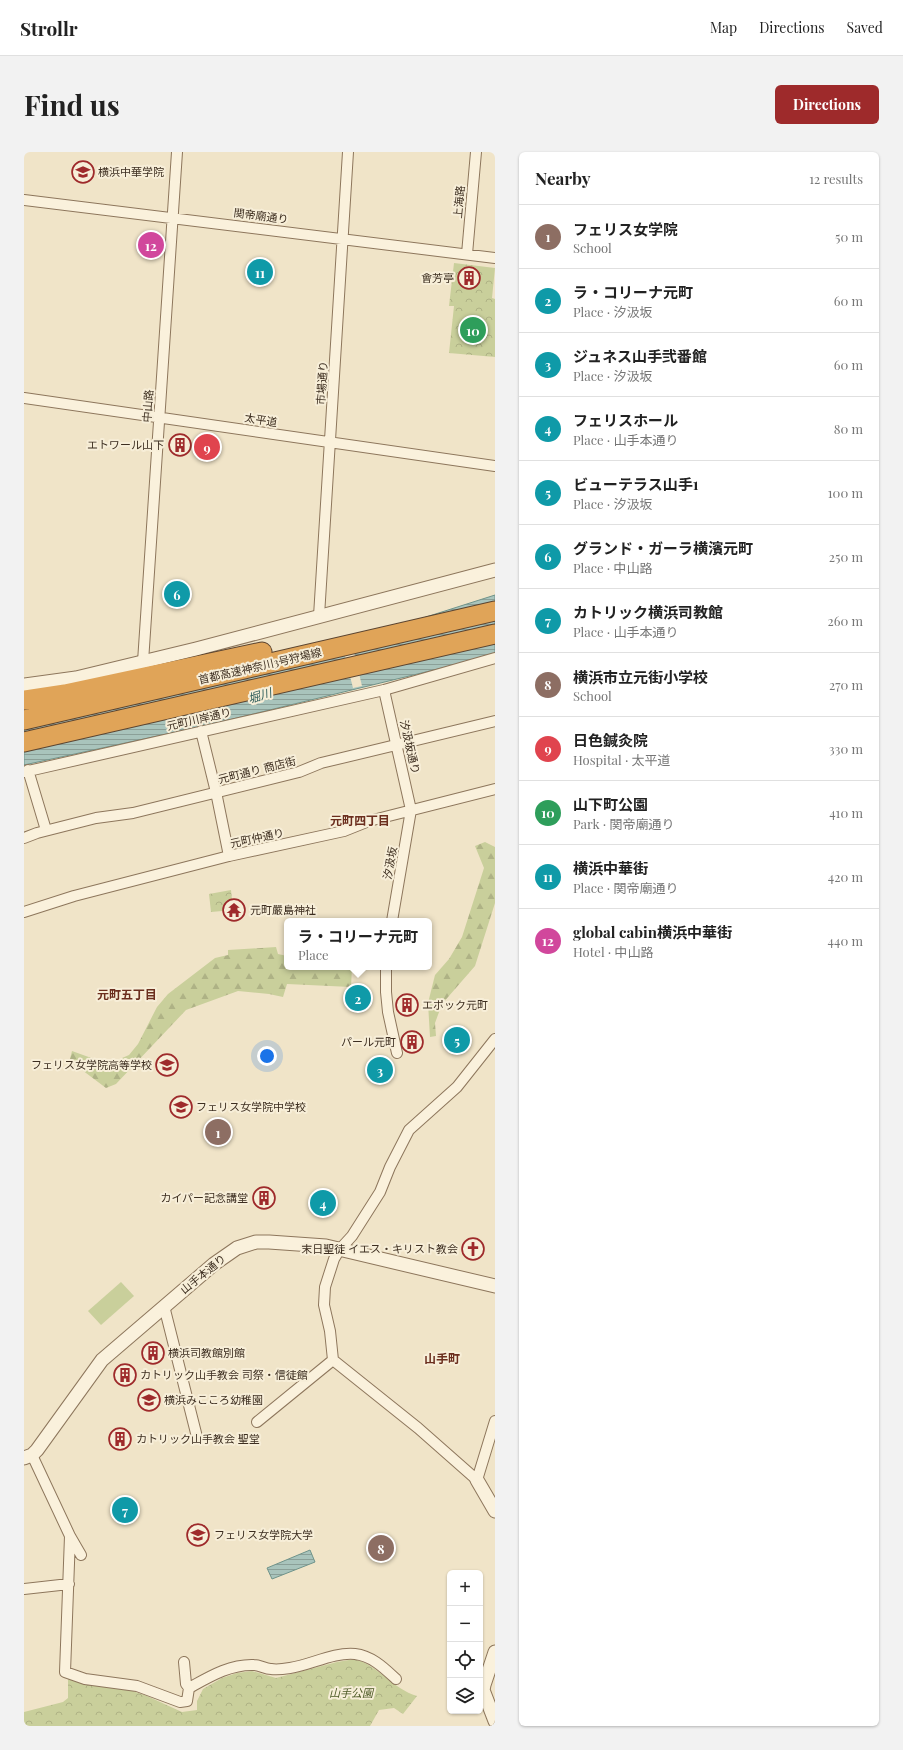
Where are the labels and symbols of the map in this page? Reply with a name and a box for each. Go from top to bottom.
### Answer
school or university icon: 横浜中華学院 [70,159,96,185]
place label: 横浜中華学院 [98,164,164,179]
street label: 上海路 [450,185,467,219]
street label: 関帝廟通り [233,205,289,226]
pin: 12 [138,230,164,260]
pin: 11 [247,257,273,287]
building icon: 會芳亭 [456,265,482,291]
place label: 會芳亭 [421,270,454,285]
pin: 10 [460,315,486,345]
street label: 市場通り [312,360,331,405]
street label: 中山路 [139,389,156,423]
street label: 太平道 [244,410,279,429]
building icon: エトワール山下 [167,432,193,458]
pin: 9 [194,432,220,462]
place label: エトワール山下 [87,437,164,452]
pin: 6 [164,579,190,609]
street label: 首都高速神奈川3号狩場線 [197,644,323,687]
water label: 堀川 [246,683,275,706]
street label: 元町川岸通り [165,704,233,733]
street label: 汐汲坂通り [397,718,424,775]
street label: 元町通り 商店街 [216,753,297,786]
district label: 元町四丁目 [330,812,390,828]
street label: 元町仲通り [228,824,285,851]
street label: 汐汲坂 [379,845,400,880]
temple icon: 元町嚴島神社 [221,897,247,923]
place label: 元町嚴島神社 [250,902,316,917]
pin: 2 [345,983,371,1013]
district label: 元町五丁目 [97,986,157,1002]
building icon: エポック元町 [394,992,420,1018]
place label: エポック元町 [422,997,488,1012]
pin: 5 [444,1025,470,1055]
building icon: パール元町 [399,1029,425,1055]
place label: パール元町 [341,1034,396,1049]
your location [257,1046,277,1066]
school or university icon: フェリス女学院高等学校 [154,1052,180,1078]
pin: 3 [367,1055,393,1085]
place label: フェリス女学院高等学校 [31,1057,152,1072]
school or university icon: フェリス女学院中学校 [168,1094,194,1120]
place label: フェリス女学院中学校 [196,1099,306,1114]
pin: 1 [205,1117,231,1147]
building icon: カイパー記念講堂 [251,1185,277,1211]
pin: 4 [310,1188,336,1218]
place label: カイパー記念講堂 [160,1190,248,1205]
church icon: 末日聖徒 イエス・キリスト教会 [460,1236,486,1262]
place label: 末日聖徒 イエス・キリスト教会 [301,1241,458,1256]
street label: 山手本通り [177,1250,229,1297]
building icon: 横浜司教館別館 [140,1340,166,1366]
place label: 横浜司教館別館 [168,1345,245,1360]
district label: 山手町 [424,1350,460,1366]
building icon: カトリック山手教会 司祭・信徒館 [112,1362,138,1388]
place label: カトリック山手教会 司祭・信徒館 [140,1367,308,1382]
school or university icon: 横浜みこころ幼稚園 [136,1387,162,1413]
place label: 横浜みこころ幼稚園 [164,1392,263,1407]
building icon: カトリック山手教会 聖堂 [107,1426,133,1452]
place label: カトリック山手教会 聖堂 [136,1431,260,1446]
pin: 7 [112,1495,138,1525]
school or university icon: フェリス女学院大学 [185,1522,211,1548]
place label: フェリス女学院大学 [214,1527,313,1542]
pin: 8 [368,1533,394,1563]
park label: 山手公園 [329,1685,375,1700]

